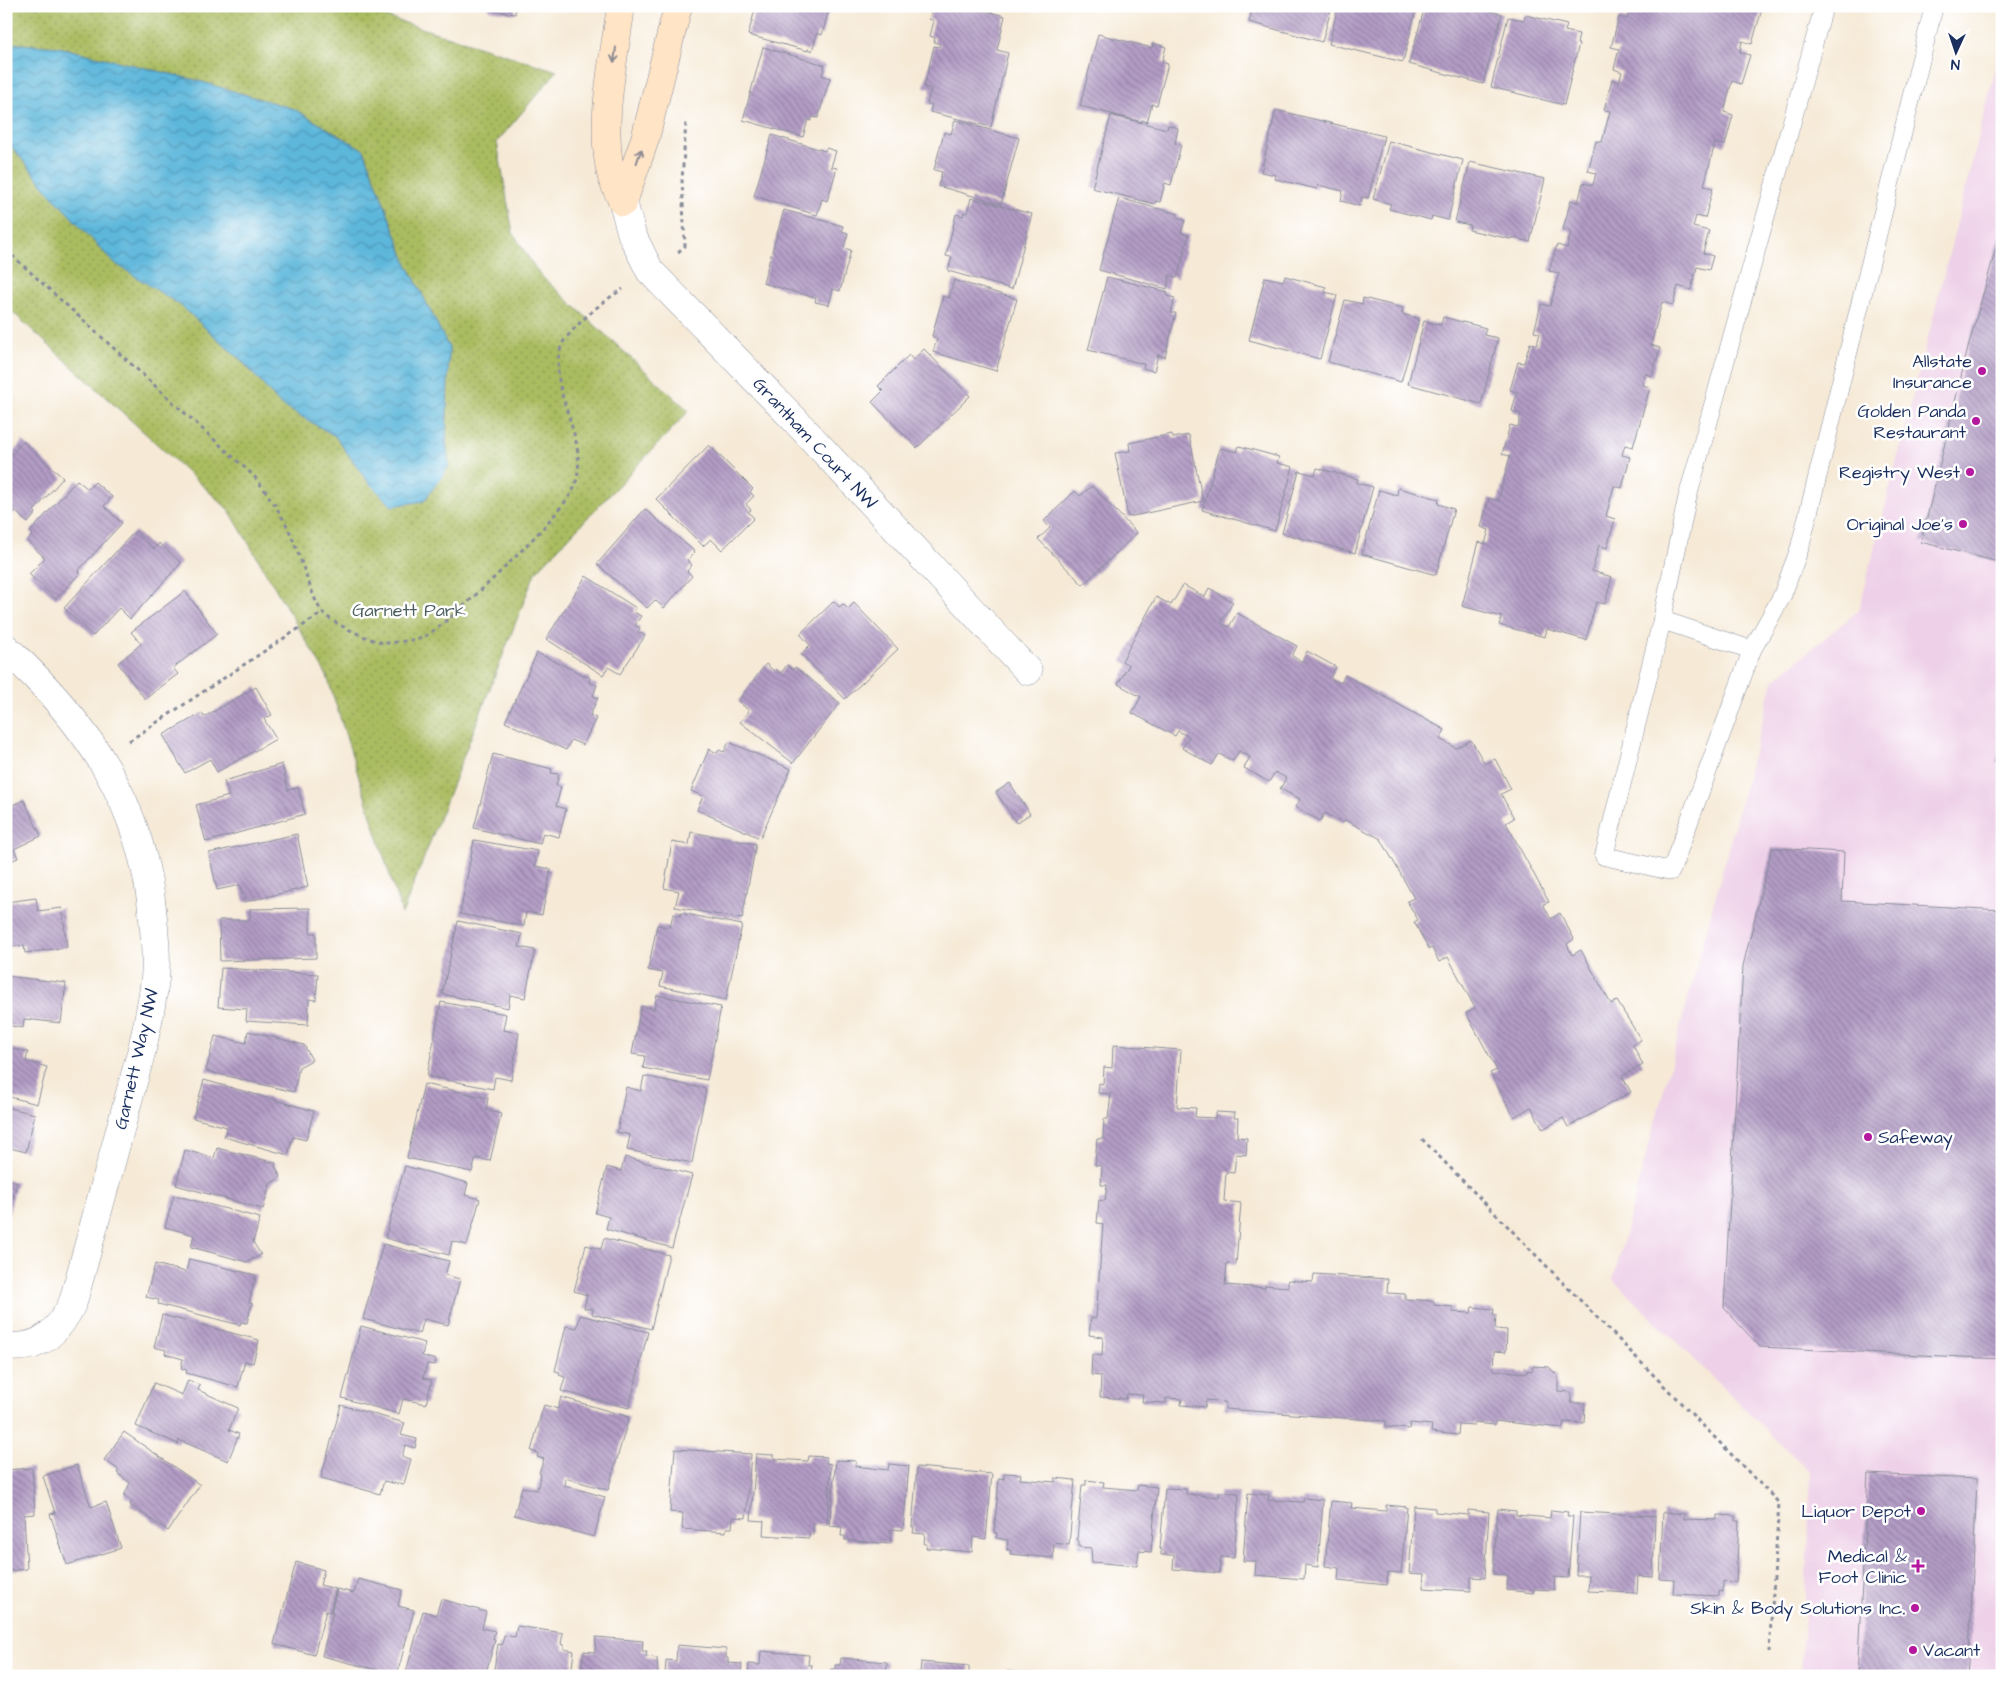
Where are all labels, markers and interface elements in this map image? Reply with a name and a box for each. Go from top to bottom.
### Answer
north arrow [1930,28,1980,78]
one-way arrow [610,46,620,62]
text: N [1950,54,1960,74]
one-way arrow [635,149,644,164]
place label: Allstate Insurance [1893,349,1972,395]
marker: Allstate Insurance [1976,365,1988,377]
street label: Grantham Court NW [747,372,882,515]
place label: Golden Panda Restaurant [1857,399,1967,445]
marker: Golden Panda Restaurant [1970,415,1982,427]
place label: Registry West [1839,460,1961,486]
marker: Registry West [1964,466,1976,478]
place label: Original Joe's [1847,512,1953,538]
marker: Original Joe's [1957,518,1969,530]
park label: Garnett Park [352,598,466,623]
street label: Garnett Way NW [108,986,166,1132]
place label: Safeway [1878,1125,1953,1151]
marker: Safeway [1862,1131,1874,1143]
place label: Liquor Depot [1801,1499,1912,1524]
marker: Liquor Depot [1915,1505,1927,1517]
place label: Medical & Foot Clinic [1818,1544,1907,1590]
marker: Medical & Foot Clinic [1911,1559,1925,1573]
place label: Skin & Body Solutions Inc. [1690,1596,1905,1622]
marker: Skin & Body Solutions Inc. [1909,1602,1921,1614]
place label: Vacant [1923,1638,1981,1663]
marker: Vacant [1907,1644,1919,1656]

